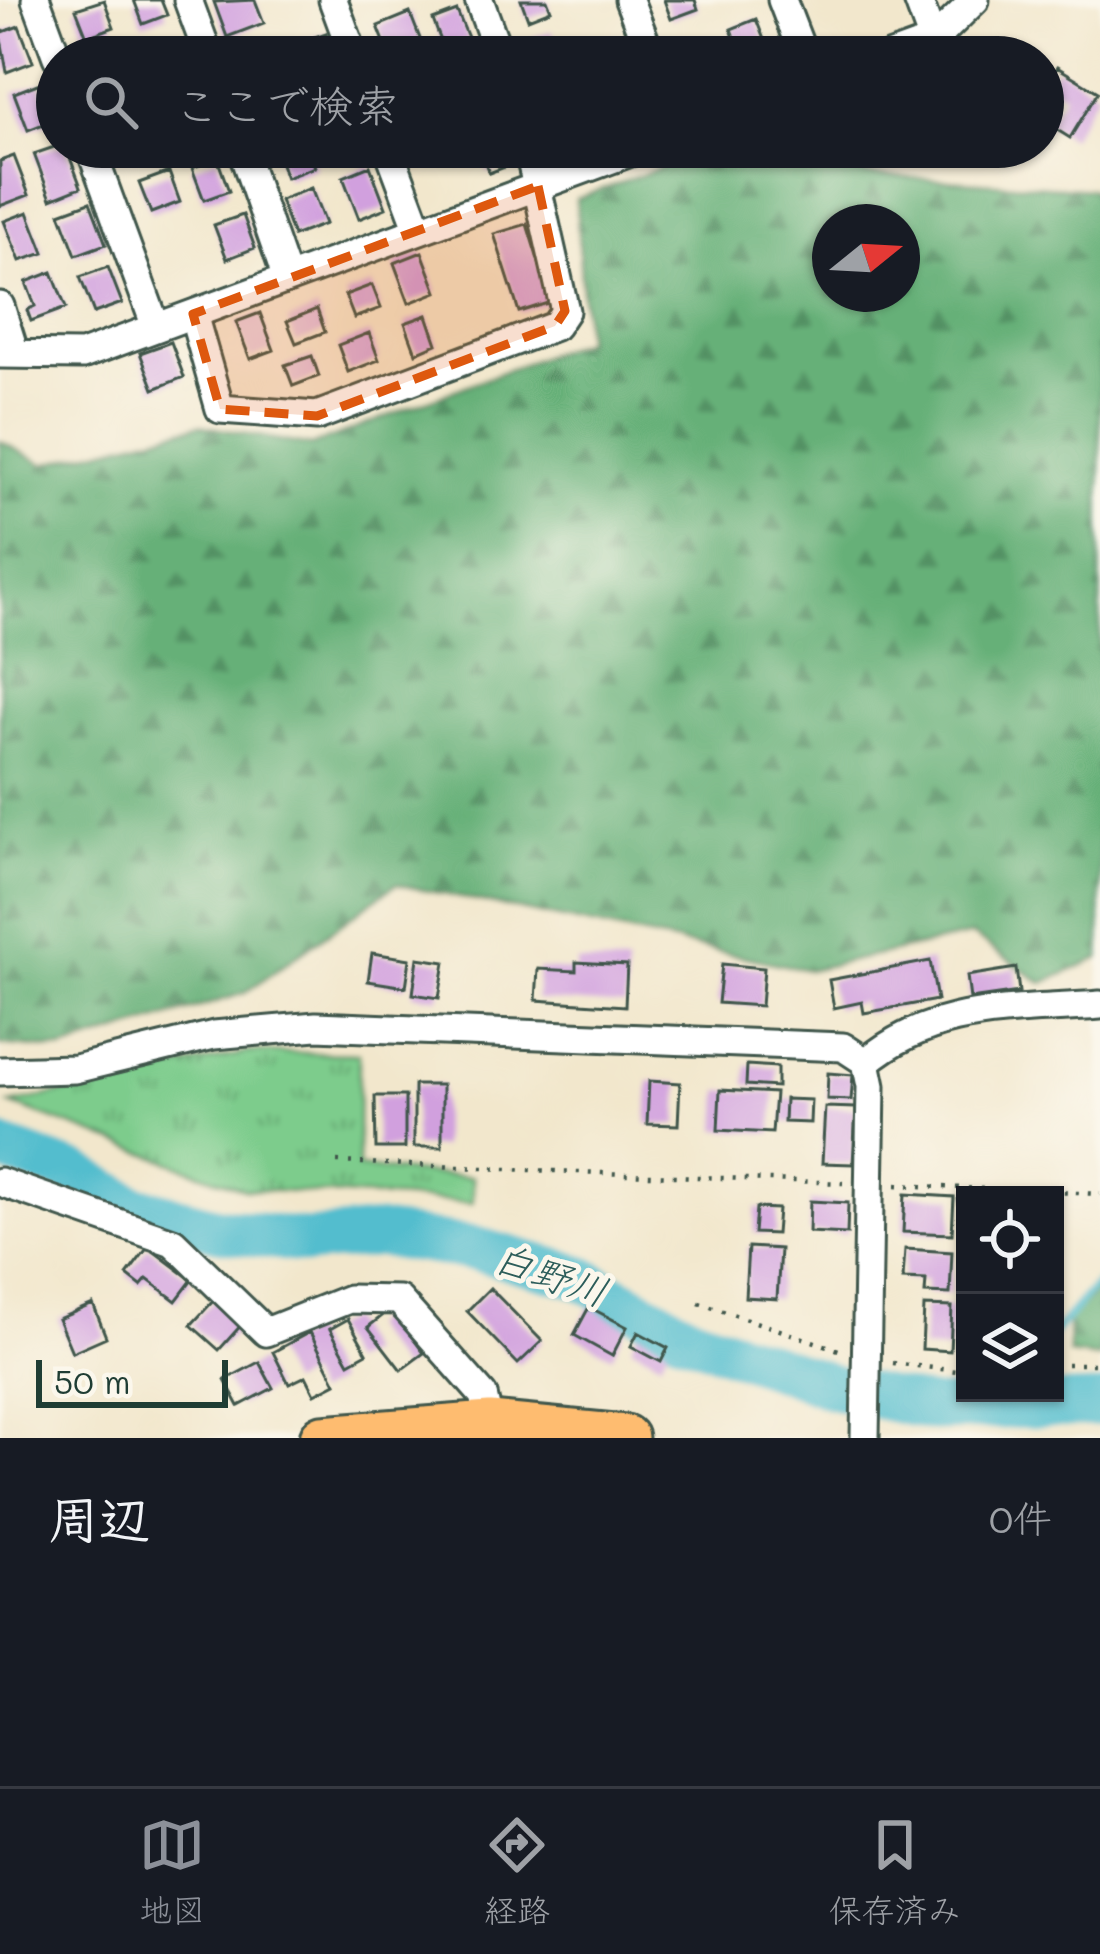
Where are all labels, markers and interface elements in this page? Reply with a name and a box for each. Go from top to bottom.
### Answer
search box [36,36,1064,168]
icon: search [78,69,144,135]
text: ここで検索 [174,75,399,133]
north arrow [812,204,920,312]
map controls [956,1186,1064,1402]
button: locate [956,1186,1064,1294]
water label: 白野川 [488,1230,615,1317]
button: layers [956,1294,1064,1402]
scale bar [36,1354,228,1407]
text: 50 m [54,1359,130,1402]
text: 周辺 [48,1484,150,1551]
text: 0件 [989,1492,1052,1543]
tab: 地図 [139,1812,205,1932]
tab: 経路 [484,1812,550,1932]
tab: 保存済み [829,1812,961,1932]

